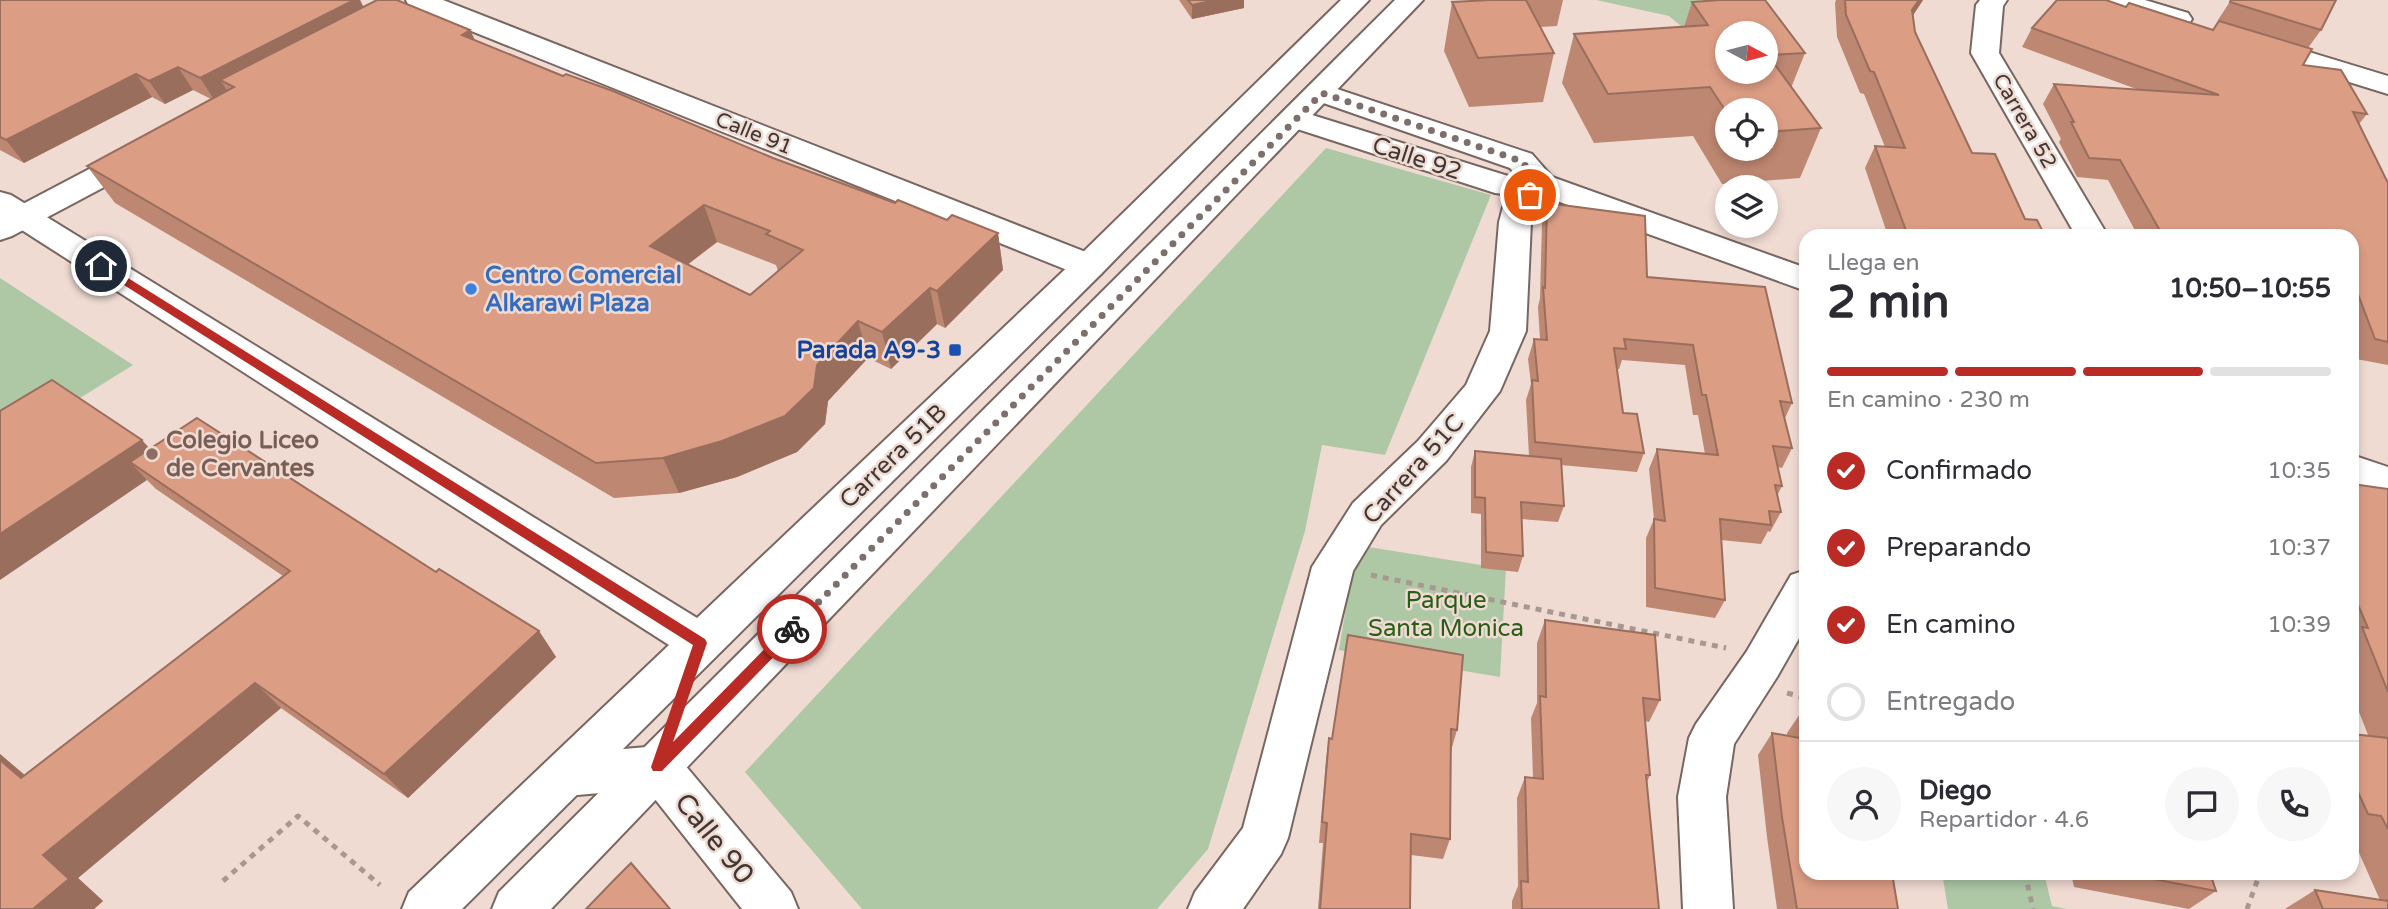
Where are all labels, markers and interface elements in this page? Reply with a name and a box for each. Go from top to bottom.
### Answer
north arrow [1715,21,1778,84]
map controls [1715,21,1778,238]
street label: Carrera 52 [1987,69,2062,173]
button: locate [1715,98,1778,161]
street label: Calle 91 [712,107,796,160]
street label: Calle 92 [1369,130,1465,186]
pin [1500,165,1560,225]
button: layers [1715,175,1778,238]
icon: bag [1511,176,1549,214]
pin [71,236,131,296]
icon: home [82,247,120,285]
text: Llega en [1827,249,1919,277]
place label: Centro Comercial Alkarawi Plaza [485,261,682,318]
text: 10:50–10:55 [2169,273,2331,304]
text: 2 min [1827,275,1950,330]
marker: Centro Comercial Alkarawi Plaza [463,281,479,297]
place label: Parada A9-3 [797,336,941,365]
marker: Parada A9-3 [947,342,963,358]
text: En camino · 230 m [1827,386,2030,414]
street label: Carrera 51B [834,398,953,515]
street label: Carrera 51C [1357,409,1470,530]
place label: Colegio Liceo de Cervantes [166,426,319,483]
marker: Colegio Liceo de Cervantes [144,446,160,462]
icon: check [1827,452,1865,490]
text: Confirmado [1886,455,2032,486]
text: 10:35 [2267,457,2331,485]
icon: check [1827,529,1865,567]
text: Preparando [1886,532,2031,563]
text: 10:37 [2267,534,2331,562]
park label: Parque Santa Monica [1368,586,1524,643]
courier [757,594,827,664]
icon: check [1827,606,1865,644]
text: En camino [1886,609,2015,640]
icon: bike [773,610,811,648]
text: 10:39 [2267,611,2331,639]
text: Entregado [1886,686,2015,717]
button: person [1827,767,1901,841]
button: chat [2165,767,2239,841]
button: phone [2257,767,2331,841]
text: Diego [1919,775,1992,806]
street label: Calle 90 [667,786,761,891]
text: Repartidor · 4.6 [1919,806,2089,834]

